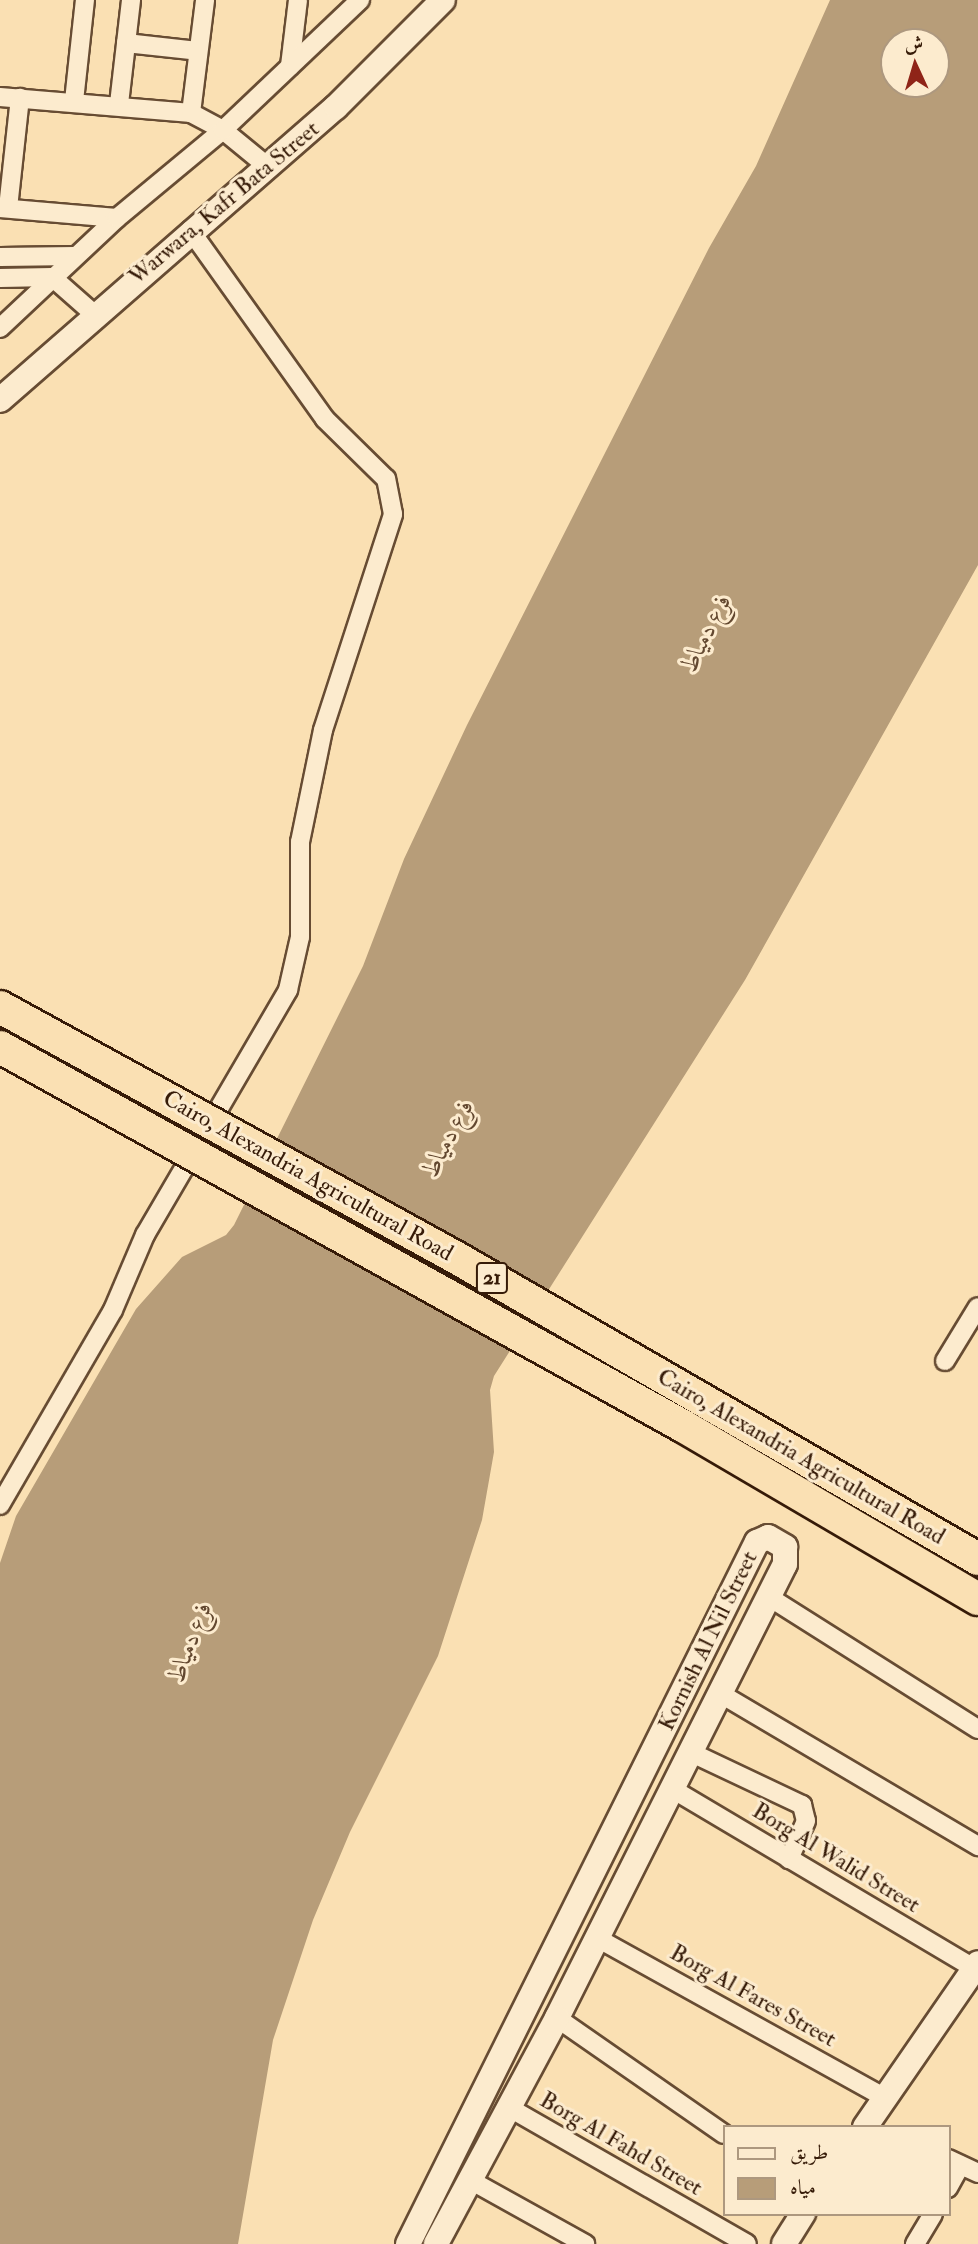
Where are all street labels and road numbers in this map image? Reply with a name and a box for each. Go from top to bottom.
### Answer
street label: Warwara, Kafr Bata Street [123,115,325,291]
street label: Cairo, Alexandria Agricultural Road [158,1085,458,1267]
road number: 21 [475,1260,510,1296]
street label: Cairo, Alexandria Agricultural Road [652,1363,950,1551]
street label: Kornish Al Nil Street [653,1547,763,1735]
street label: Borg Al Walid Street [747,1797,925,1919]
street label: Borg Al Fares Street [665,1939,841,2053]
street label: Borg Al Fahd Street [535,2086,707,2202]

